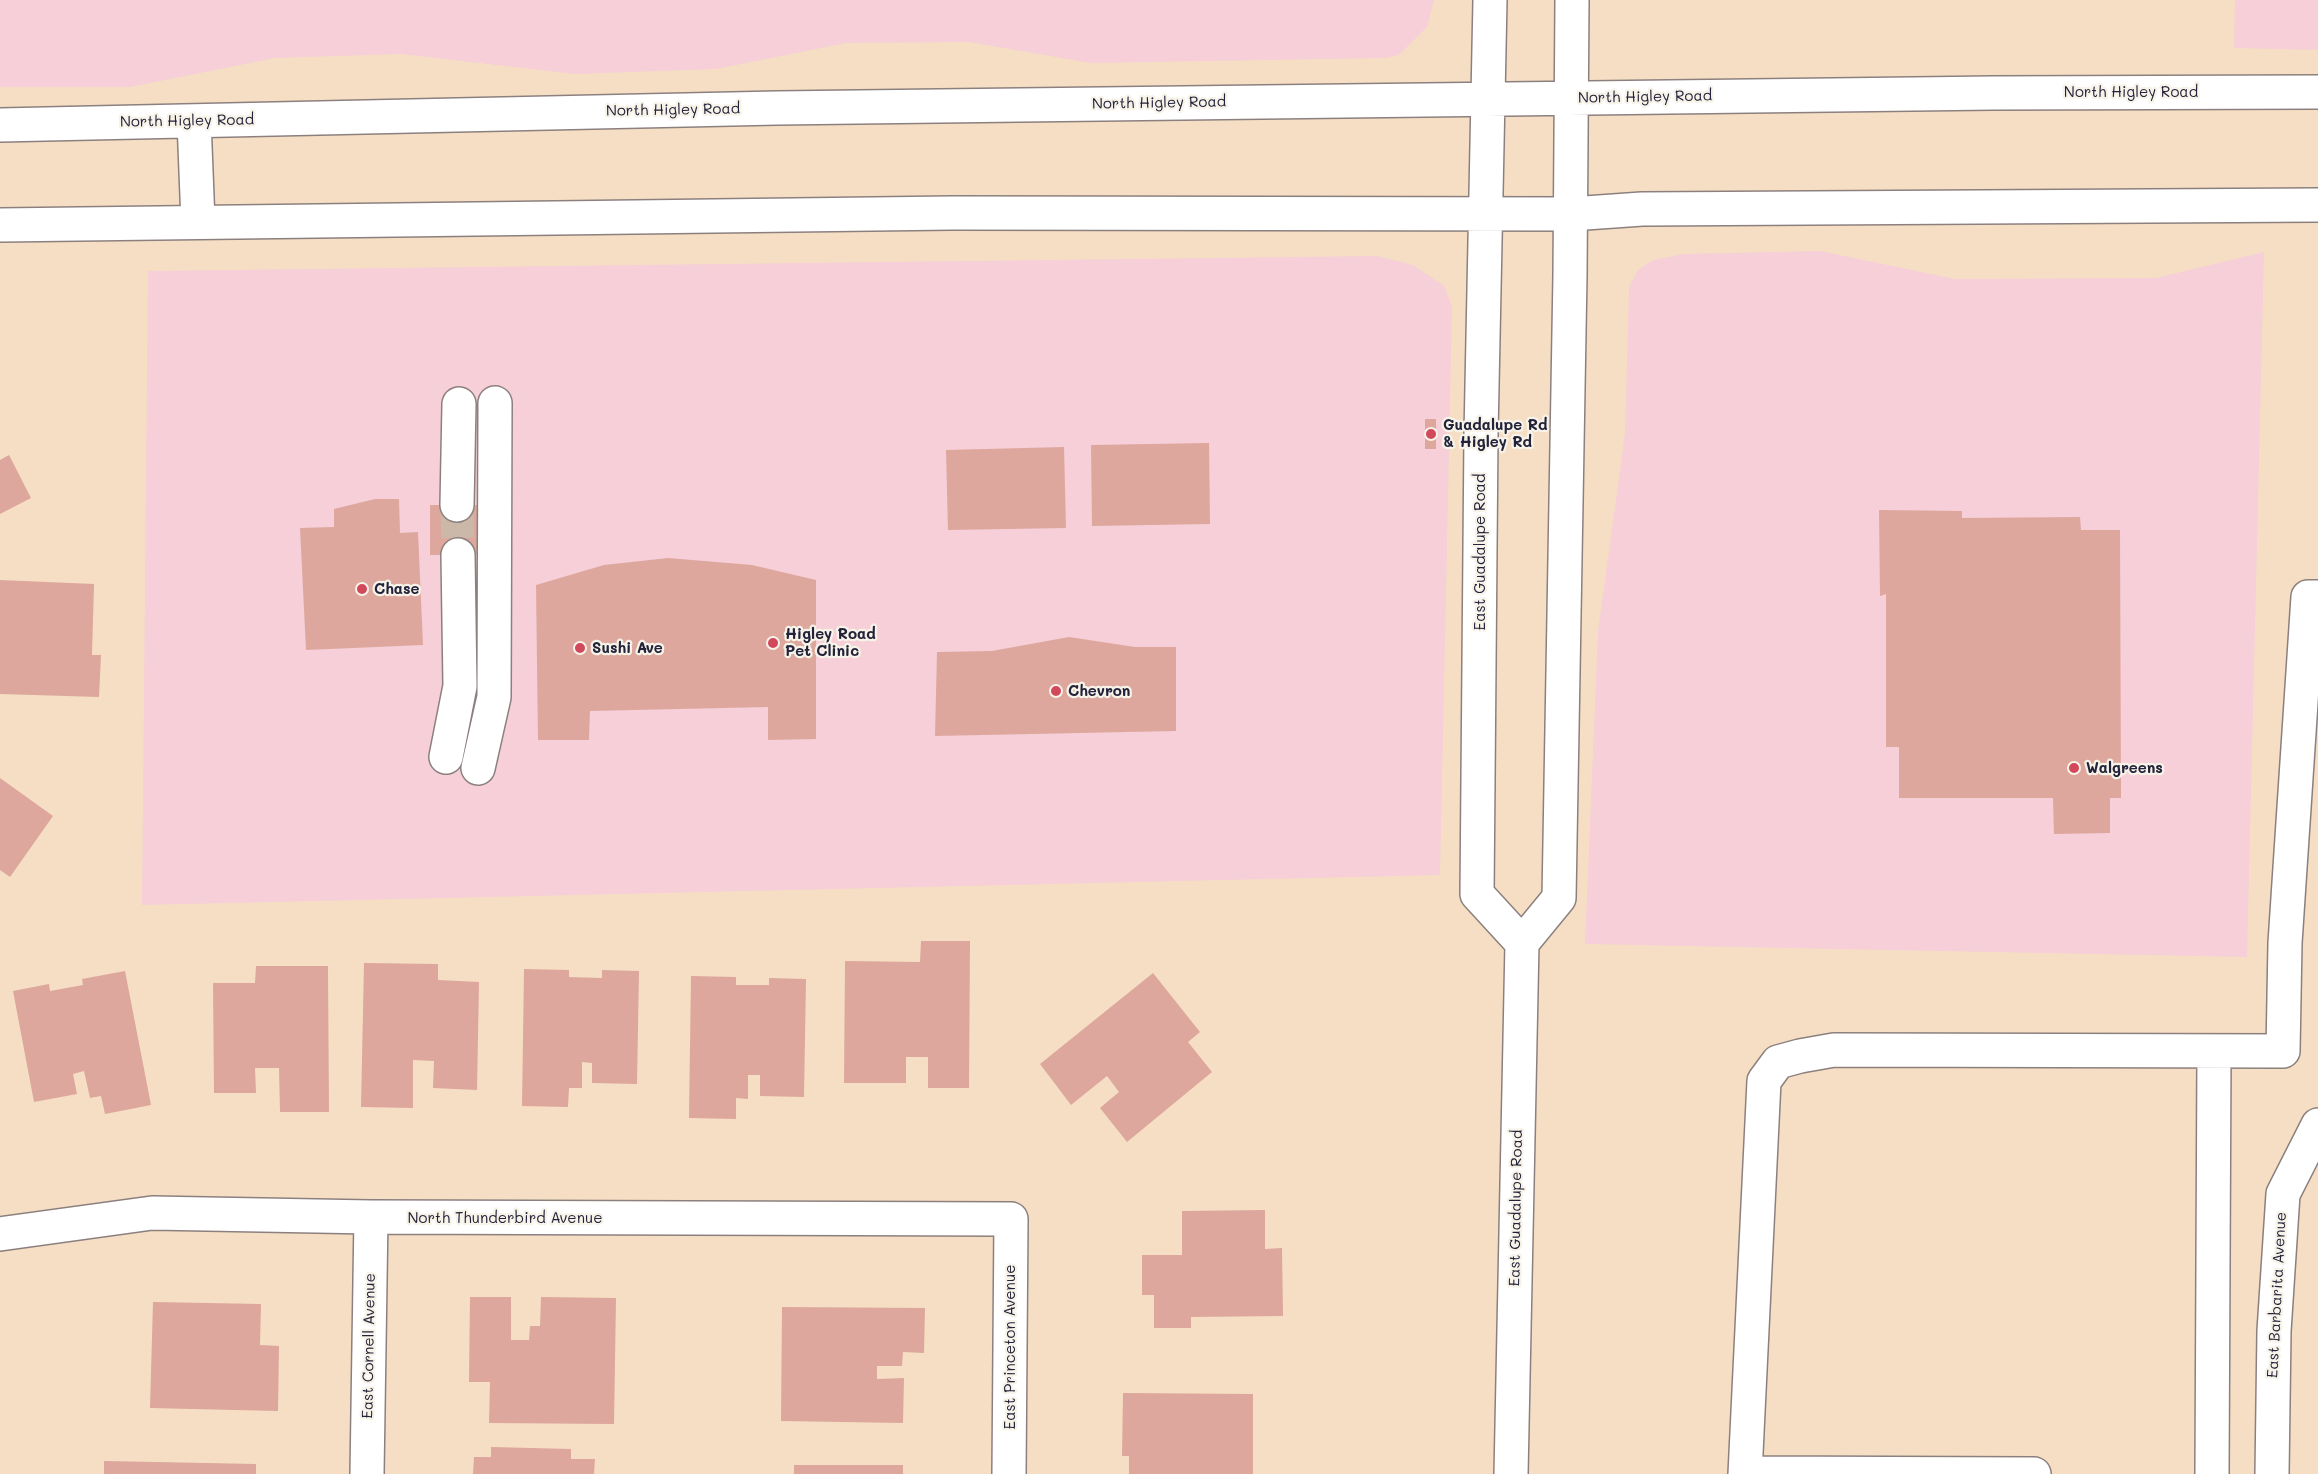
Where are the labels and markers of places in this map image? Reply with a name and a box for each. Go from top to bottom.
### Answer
place label: Guadalupe Rd & Higley Rd [1443,416,1547,451]
marker: Guadalupe Rd & Higley Rd [1424,427,1438,441]
place label: Chase [374,580,420,598]
marker: Chase [355,582,369,596]
place label: Higley Road Pet Clinic [785,625,876,660]
marker: Higley Road Pet Clinic [766,636,780,650]
place label: Sushi Ave [592,639,663,657]
marker: Sushi Ave [573,641,587,655]
place label: Chevron [1068,682,1130,700]
marker: Chevron [1049,684,1063,698]
place label: Walgreens [2086,759,2163,777]
marker: Walgreens [2067,761,2081,775]

